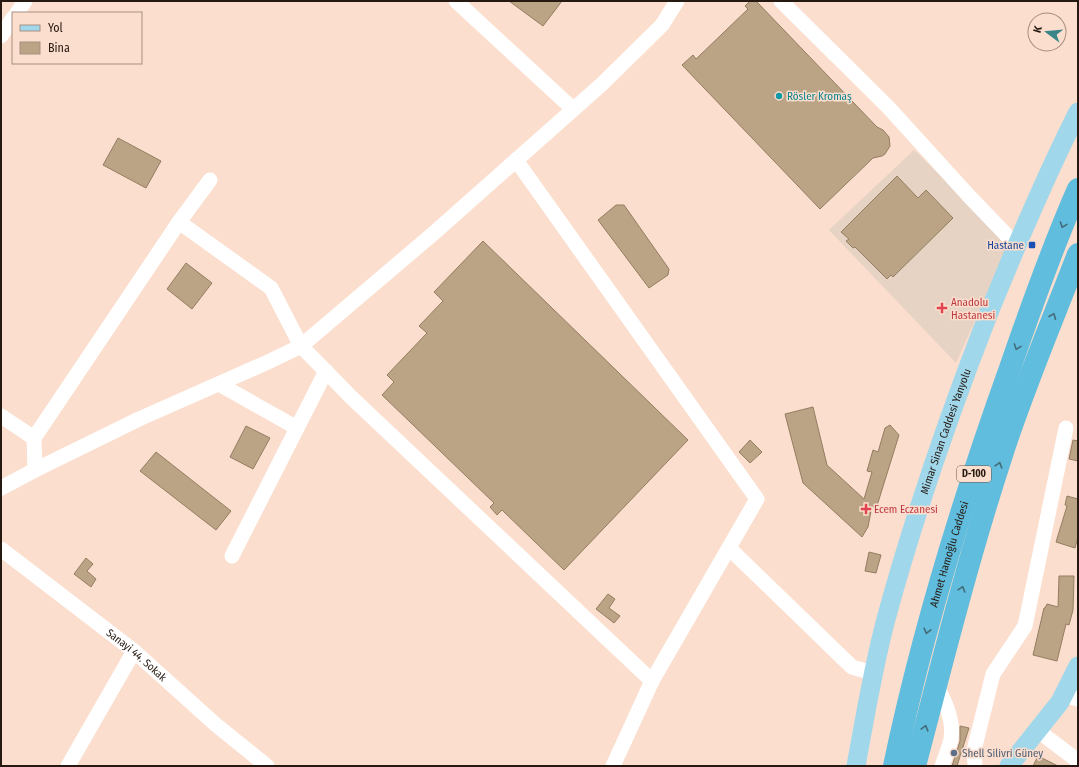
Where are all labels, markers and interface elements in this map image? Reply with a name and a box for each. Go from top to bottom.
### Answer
legend [12,12,142,64]
north arrow [1027,12,1067,52]
text: Yol [48,21,63,35]
text: K [1031,24,1045,34]
text: Bina [48,41,70,55]
place label: Rösler Kromaş [787,90,852,103]
marker: Rösler Kromaş [774,91,784,101]
one-way arrow [1059,221,1067,228]
place label: Hastane [987,239,1024,252]
marker: Hastane [1027,240,1037,250]
place label: Anadolu Hastanesi [951,296,996,322]
marker: Anadolu Hastanesi [936,302,948,314]
one-way arrow [1049,313,1057,320]
one-way arrow [1014,343,1022,350]
street label: Mimar Sinan Caddesi Yanyolu [917,367,973,496]
one-way arrow [994,461,1003,468]
road number: D-100 [957,466,991,482]
street label: Ahmet Hamoğlu Caddesi [927,499,971,609]
place label: Ecem Eczanesi [874,503,938,516]
marker: Ecem Eczanesi [861,504,871,514]
one-way arrow [957,586,966,593]
street label: Sanayi 44. Sokak [104,626,170,684]
one-way arrow [924,628,932,634]
one-way arrow [920,725,928,731]
place label: Shell Silivri Güney [962,747,1043,760]
marker: Shell Silivri Güney [949,748,959,758]

